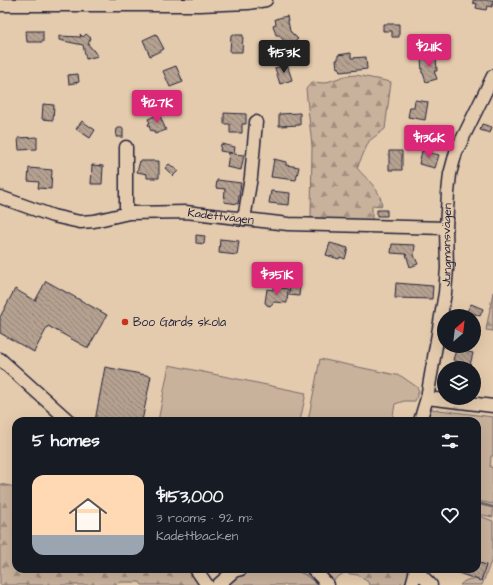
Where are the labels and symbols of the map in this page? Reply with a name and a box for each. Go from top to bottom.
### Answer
pin: $211K [401,34,457,68]
pin: $153K [256,40,312,74]
pin: $127K [129,90,185,124]
pin: $136K [401,125,457,159]
street label: Jungmansvägen [437,203,456,287]
street label: Kadettvägen [187,204,255,228]
pin: $351K [249,262,305,296]
north arrow [437,309,481,353]
place label: Boo Gårds skola [133,314,226,331]
marker: Boo Gårds skola [120,317,130,327]

